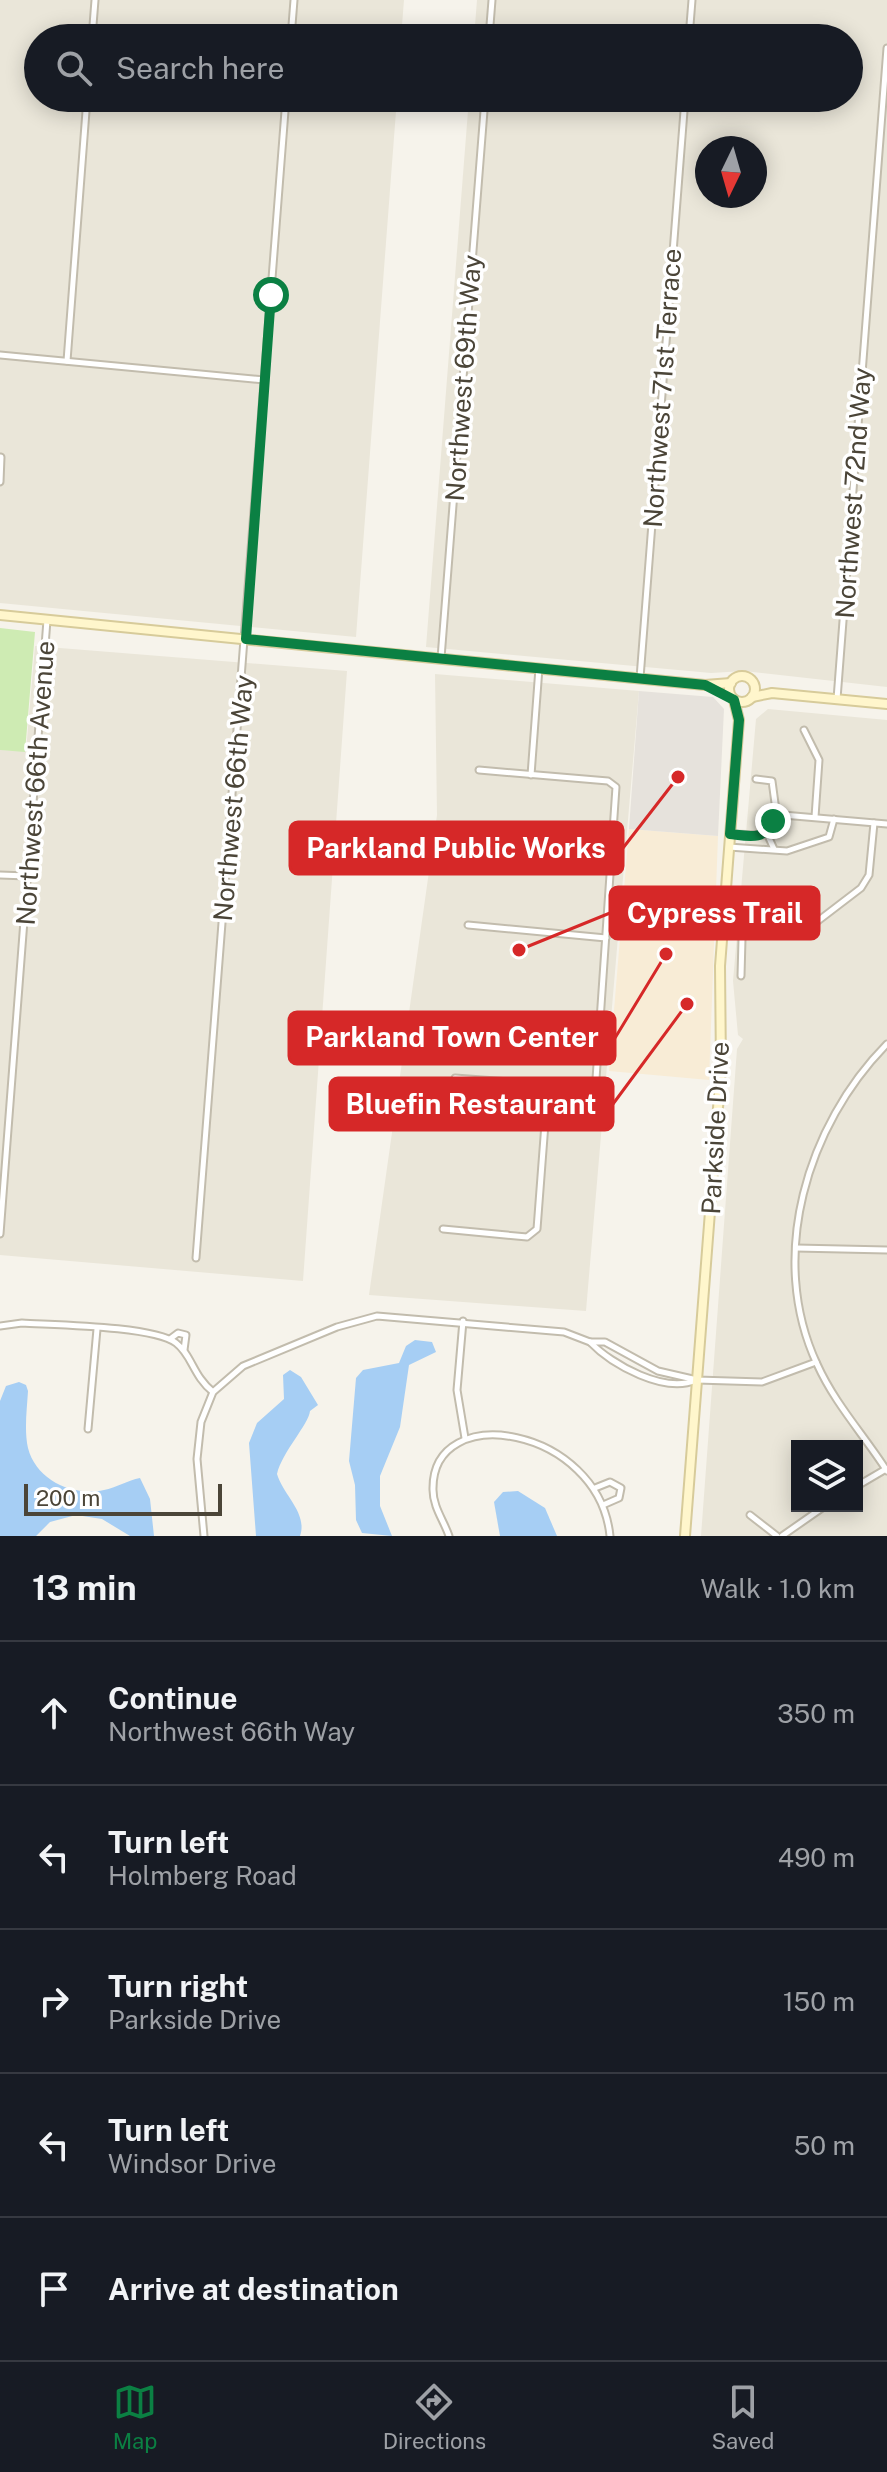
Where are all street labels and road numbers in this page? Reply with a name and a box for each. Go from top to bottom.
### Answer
street label: Northwest 71st Terrace [637,247,687,529]
street label: Northwest 69th Way [439,254,487,502]
street label: Northwest 72nd Way [829,366,877,620]
street label: Northwest 66th Avenue [10,640,60,926]
street label: Northwest 66th Way [207,673,259,922]
street label: Parkside Drive [695,1041,735,1215]

